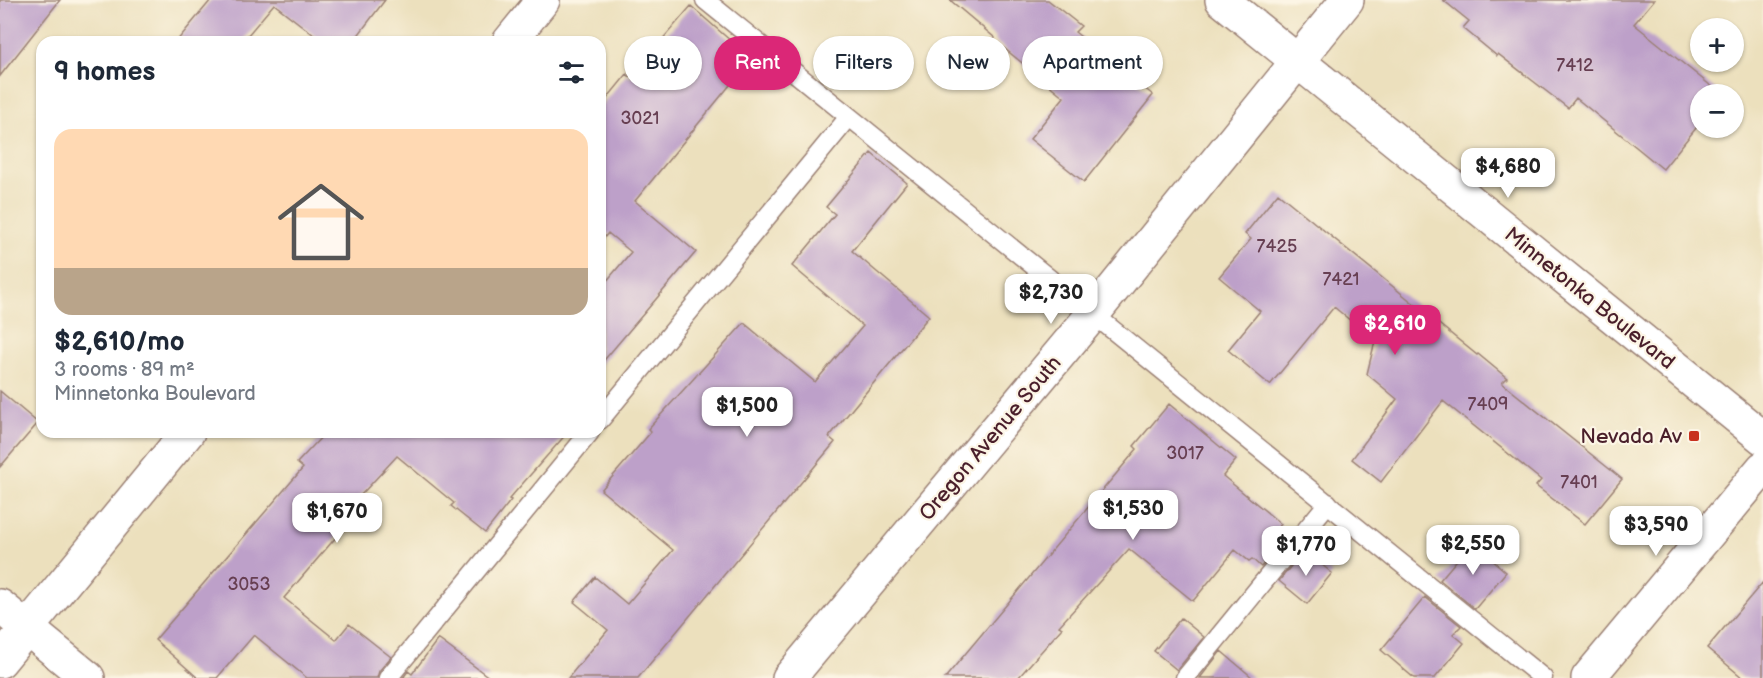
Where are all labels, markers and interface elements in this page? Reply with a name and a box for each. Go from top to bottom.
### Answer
map controls [1690,18,1744,138]
button: + [1690,18,1744,72]
chip: Buy [624,36,702,90]
chip: Rent [714,36,801,90]
chip: Filters [813,36,914,90]
chip: New [926,36,1010,90]
chip: Apartment [1022,36,1163,90]
house number: 7412 [1556,55,1594,76]
icon: filters [555,56,588,89]
text: 9 homes [54,57,155,88]
button: − [1690,84,1744,138]
house number: 3021 [621,108,659,129]
pin: $4,680 [1459,148,1557,199]
text: $4,680 [1475,155,1541,179]
icon: home [267,168,375,276]
street label: Minnetonka Boulevard [1499,222,1680,375]
house number: 7425 [1257,236,1297,257]
house number: 7421 [1322,269,1360,290]
pin: $2,730 [1002,274,1100,325]
text: $2,730 [1019,281,1083,305]
pin: $2,610 [1346,305,1444,356]
text: $2,610 [1364,312,1426,336]
text: $2,610/mo [54,327,185,358]
street label: Oregon Avenue South [914,351,1067,526]
text: 3 rooms · 89 m² [54,358,195,382]
text: Minnetonka Boulevard [54,382,256,406]
pin: $1,500 [698,387,796,438]
text: $1,500 [716,394,778,418]
house number: 7409 [1468,394,1508,415]
place label: Nevada Av [1580,424,1683,449]
marker: Nevada Av [1687,429,1701,443]
house number: 3017 [1166,443,1204,464]
house number: 7401 [1560,472,1598,493]
pin: $1,530 [1084,490,1182,541]
pin: $1,670 [288,493,386,544]
text: $1,530 [1102,497,1164,521]
text: $1,670 [306,500,368,524]
pin: $3,590 [1607,506,1705,557]
text: $3,590 [1623,513,1689,537]
pin: $2,550 [1424,525,1522,576]
pin: $1,770 [1257,526,1355,577]
text: $2,550 [1440,532,1506,556]
text: $1,770 [1276,533,1336,557]
house number: 3053 [227,574,271,595]

